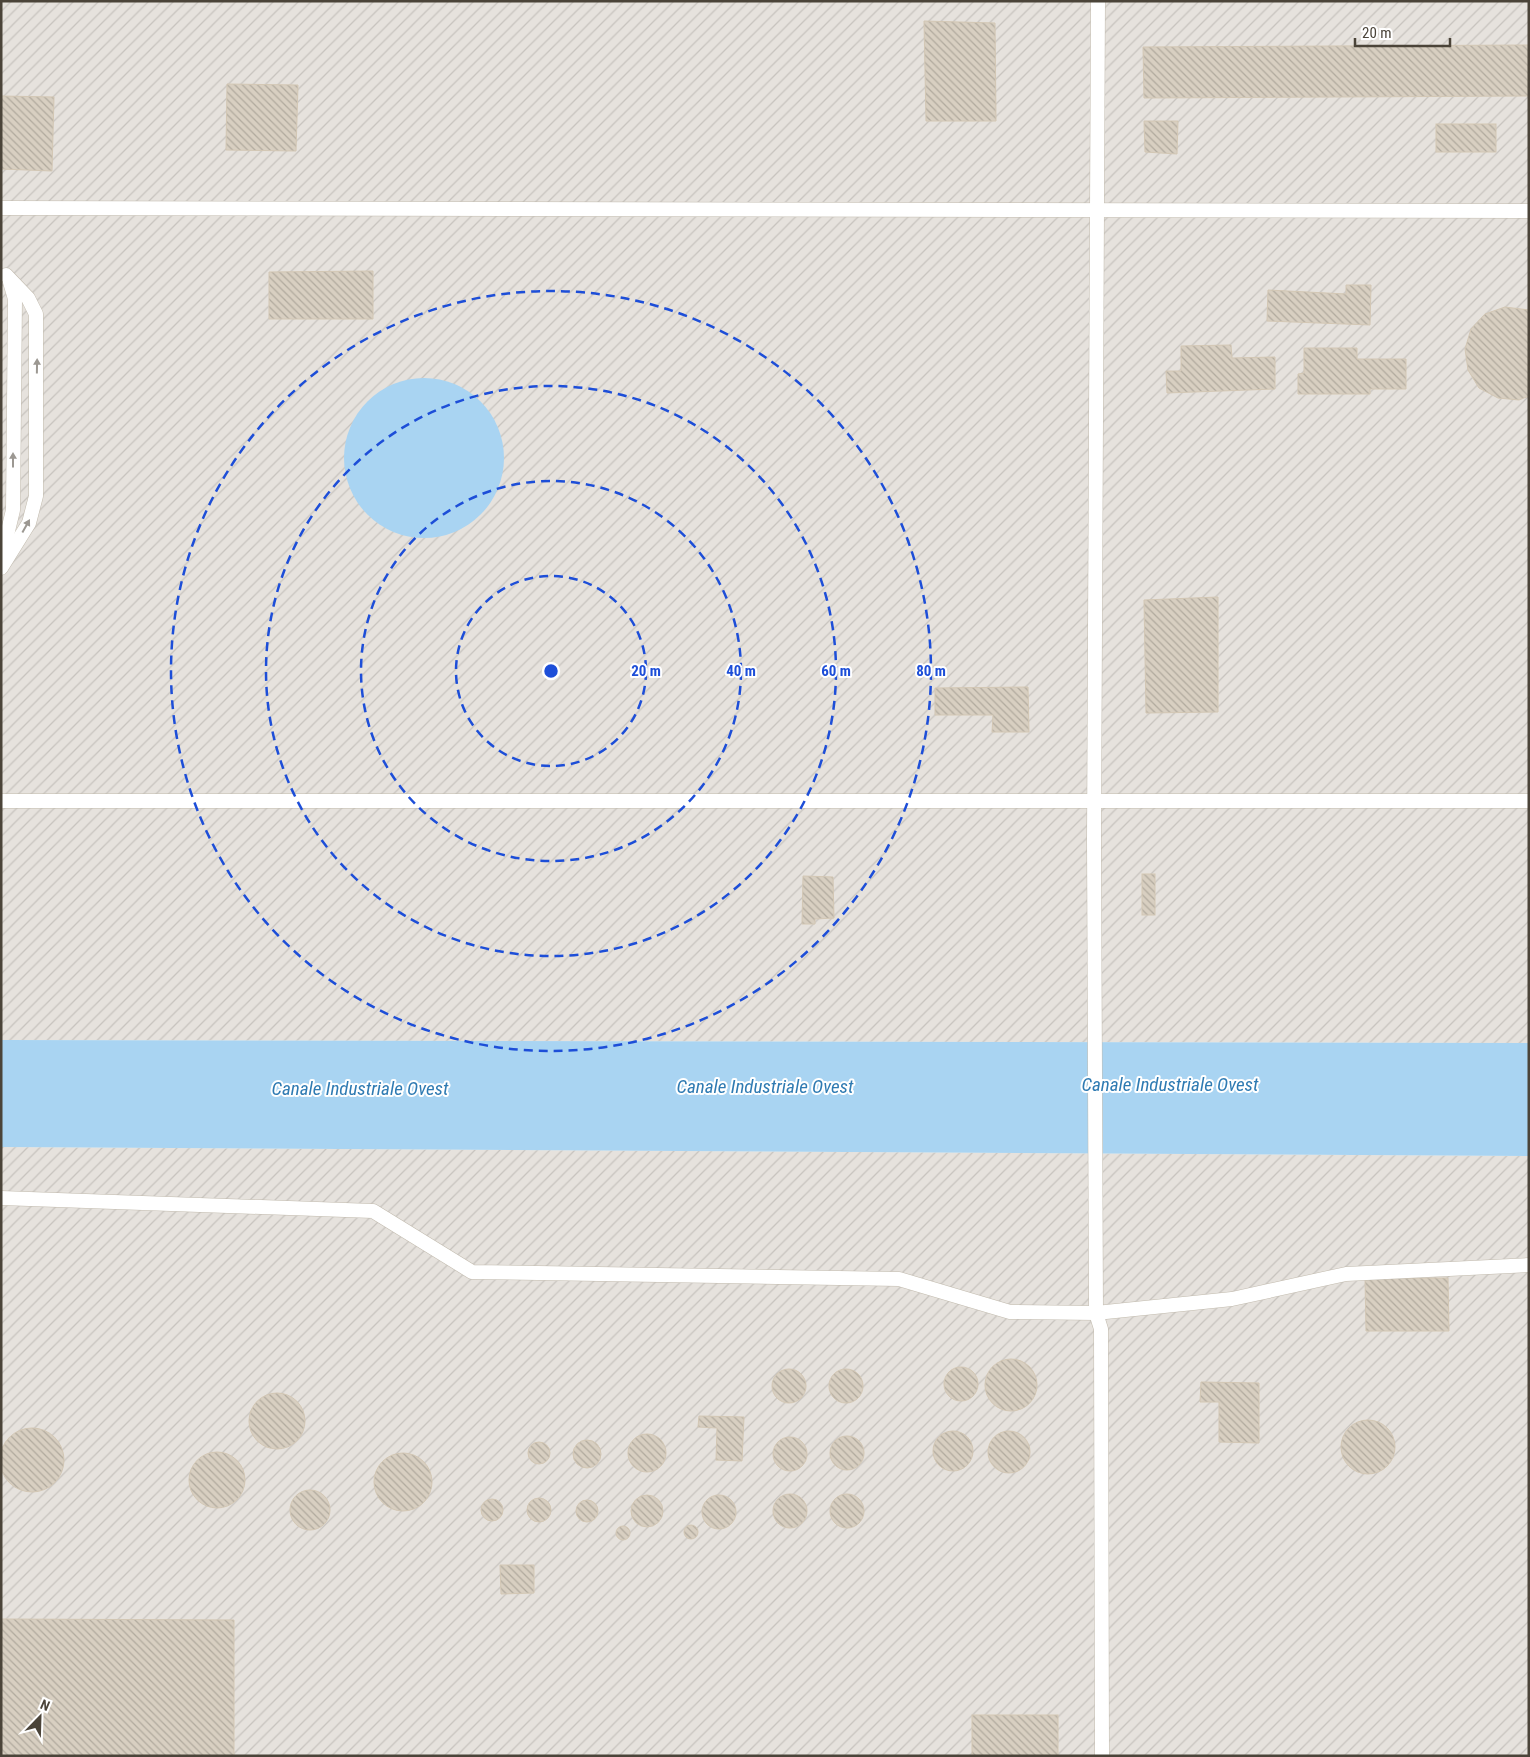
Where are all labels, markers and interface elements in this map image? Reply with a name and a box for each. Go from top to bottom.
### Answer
scale bar [1355,15,1450,47]
text: 20 m [1362,24,1392,42]
one-way arrow [33,357,41,373]
one-way arrow [9,452,17,468]
one-way arrow [22,520,31,533]
centre of rings [542,662,560,680]
text: 20 m [631,662,661,680]
text: 40 m [726,662,756,680]
text: 60 m [821,662,851,680]
text: 80 m [916,662,946,680]
water label: Canale Industriale Ovest [1082,1073,1259,1096]
water label: Canale Industriale Ovest [677,1075,854,1098]
water label: Canale Industriale Ovest [272,1077,449,1100]
north arrow [15,1692,65,1742]
text: N [38,1696,52,1714]

